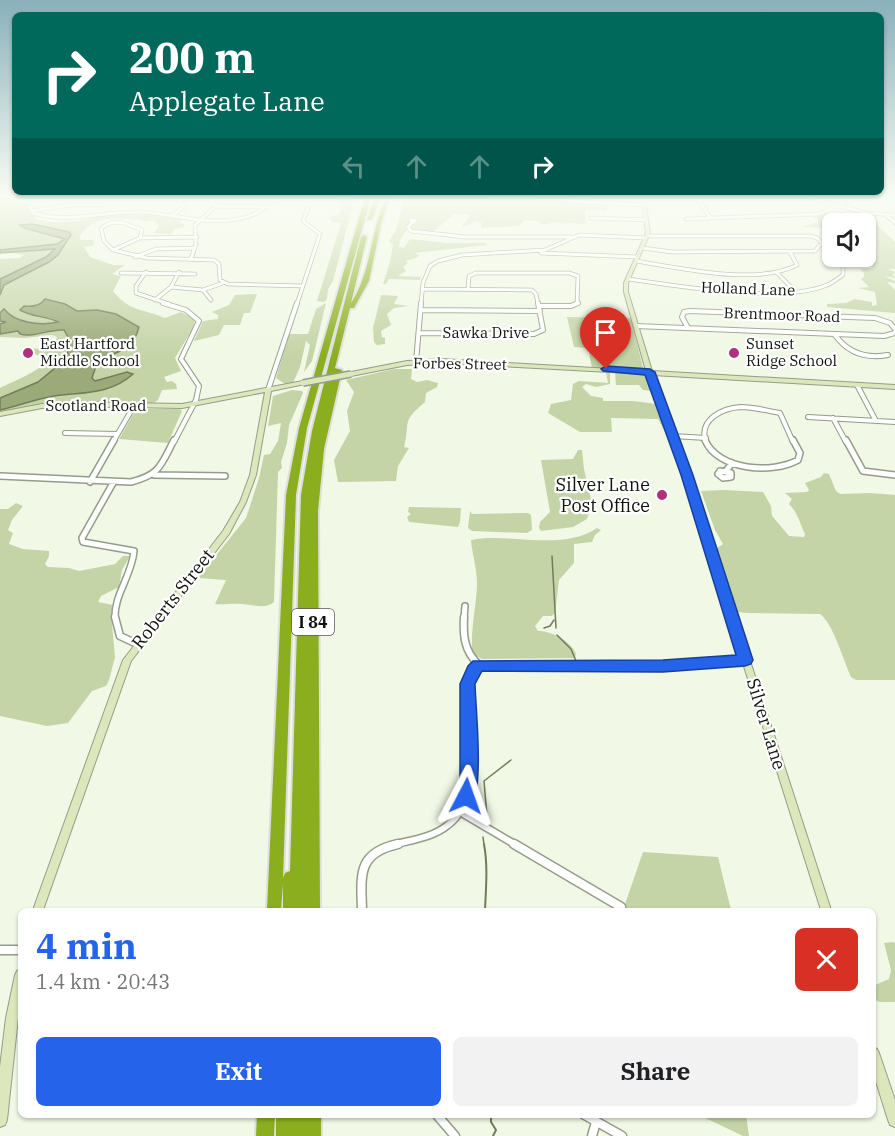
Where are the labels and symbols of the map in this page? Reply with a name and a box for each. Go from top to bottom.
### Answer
street label: Holland Lane [701,277,796,300]
street label: Brentmoor Road [723,303,841,326]
pin [580,307,631,369]
street label: Sawka Drive [443,323,529,342]
place label: East Hartford Middle School [40,334,140,370]
place label: Sunset Ridge School [746,334,837,370]
marker: East Hartford Middle School [21,346,35,360]
marker: Sunset Ridge School [727,346,741,360]
street label: Forbes Street [413,353,507,374]
street label: Scotland Road [46,396,146,415]
place label: Silver Lane Post Office [555,473,650,517]
marker: Silver Lane Post Office [655,488,669,502]
street label: Roberts Street [126,544,219,653]
road number: I 84 [292,609,334,635]
street label: Silver Lane [742,675,791,772]
position arrow [434,764,498,828]

